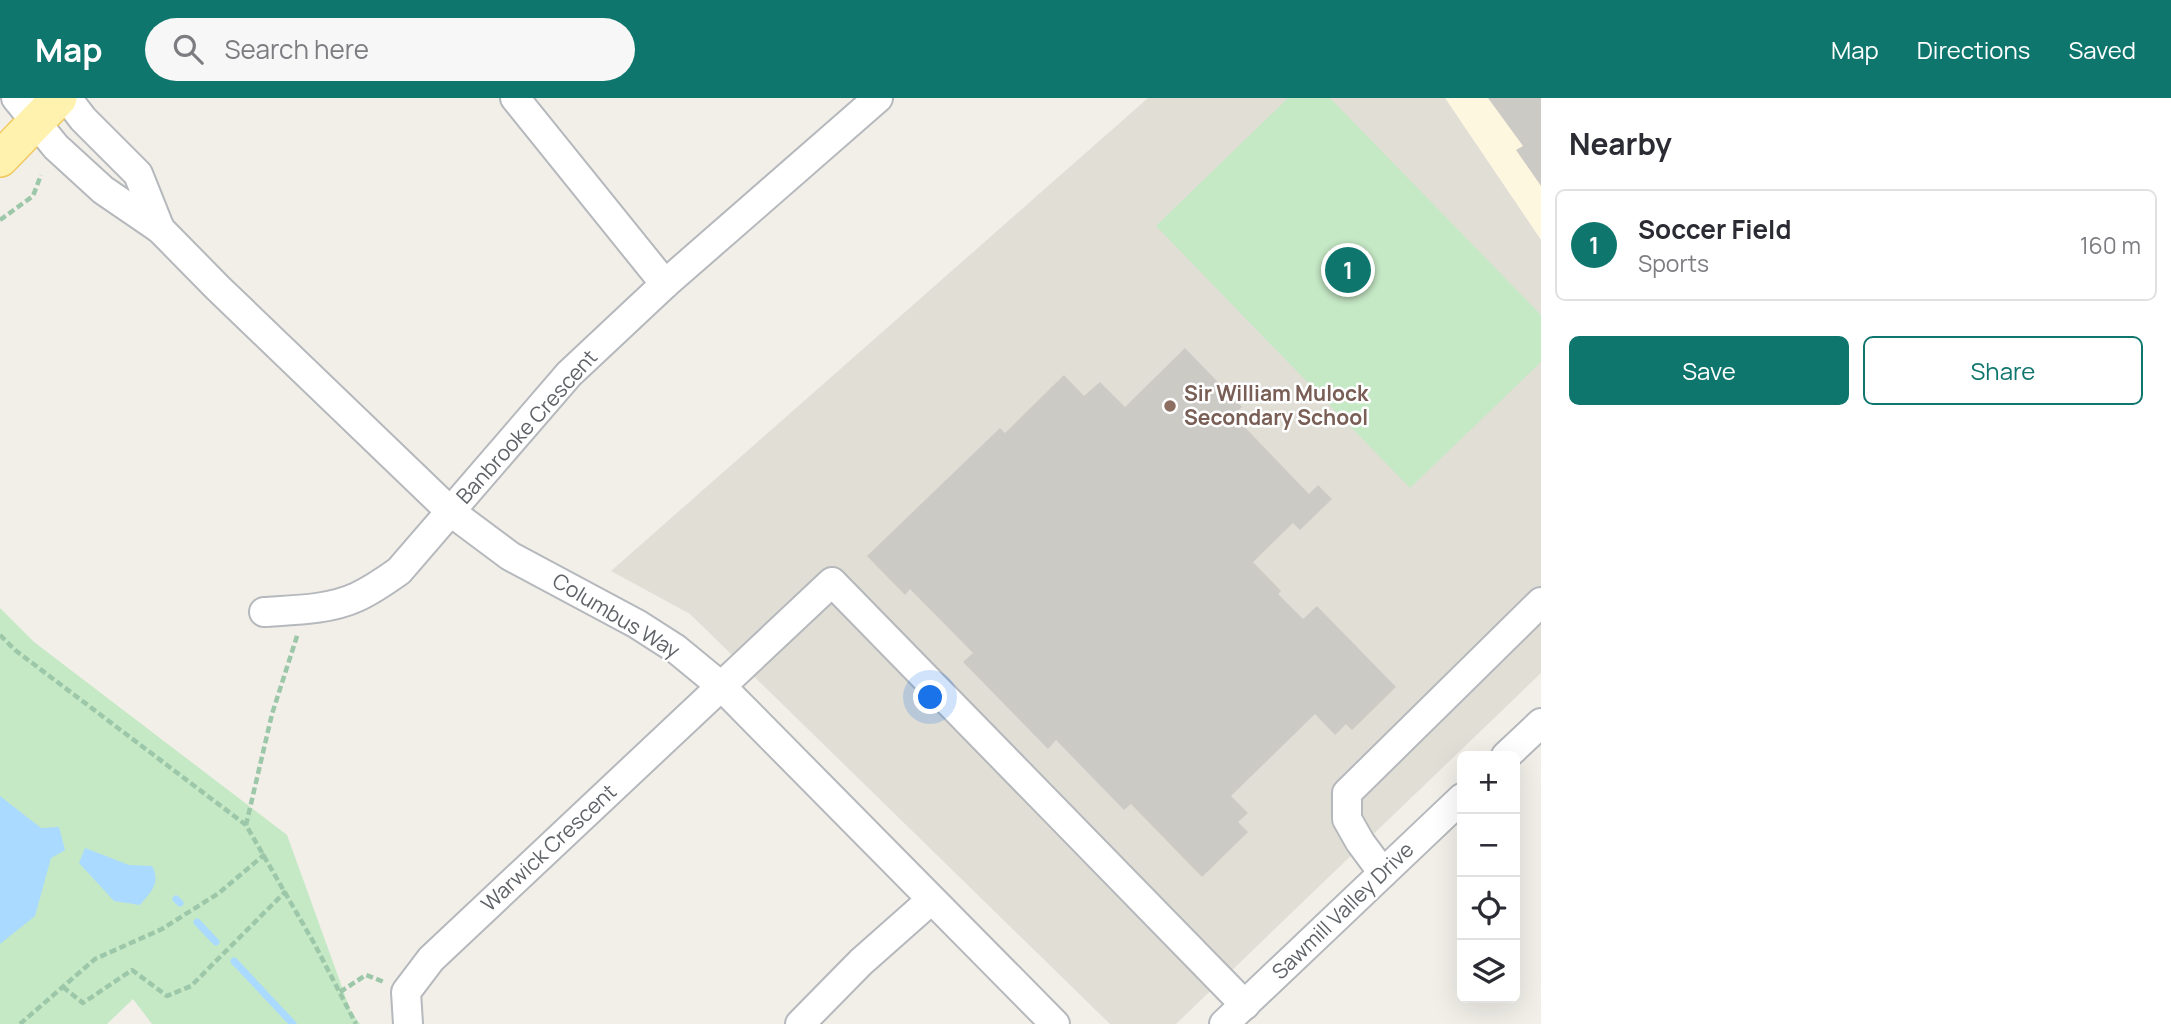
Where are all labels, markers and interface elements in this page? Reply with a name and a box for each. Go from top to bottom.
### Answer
search box [145,18,635,81]
text: Map [35,27,103,72]
icon: search [169,30,207,68]
text: Search here [225,31,369,67]
text: Map [1831,33,1879,66]
text: Directions [1917,33,2030,66]
text: Saved [2068,33,2136,66]
text: Nearby [1569,123,1672,164]
text: Soccer Field [1638,211,1791,247]
text: 1 [1589,229,1599,261]
text: 160 m [2080,229,2141,261]
pin: 1 [1325,244,1371,296]
text: Sports [1638,247,1709,279]
button: Save [1569,336,1849,405]
button: Share [1863,336,2143,405]
street label: Banbrooke Crescent [450,343,603,509]
place label: Sir William Mulock Secondary School [1184,379,1369,431]
marker: Sir William Mulock Secondary School [1162,398,1178,414]
street label: Columbus Way [548,566,685,664]
your location [913,680,947,714]
map controls [1457,751,1520,1003]
button: + [1457,751,1520,814]
street label: Warwick Crescent [475,777,622,917]
button: − [1457,814,1520,877]
street label: Sawmill Valley Drive [1265,835,1419,985]
button: locate [1457,877,1520,940]
button: layers [1457,940,1520,1003]

